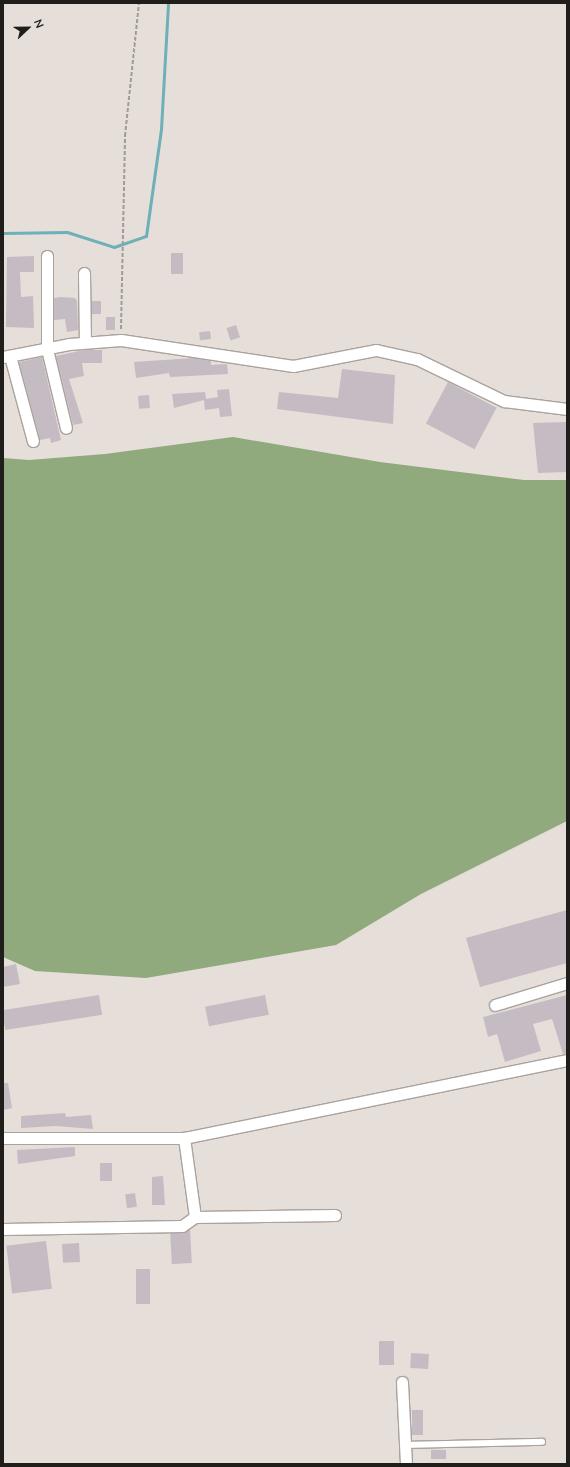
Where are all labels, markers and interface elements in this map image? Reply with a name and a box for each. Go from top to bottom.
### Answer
north arrow [8,8,48,48]
text: N [31,17,47,30]

